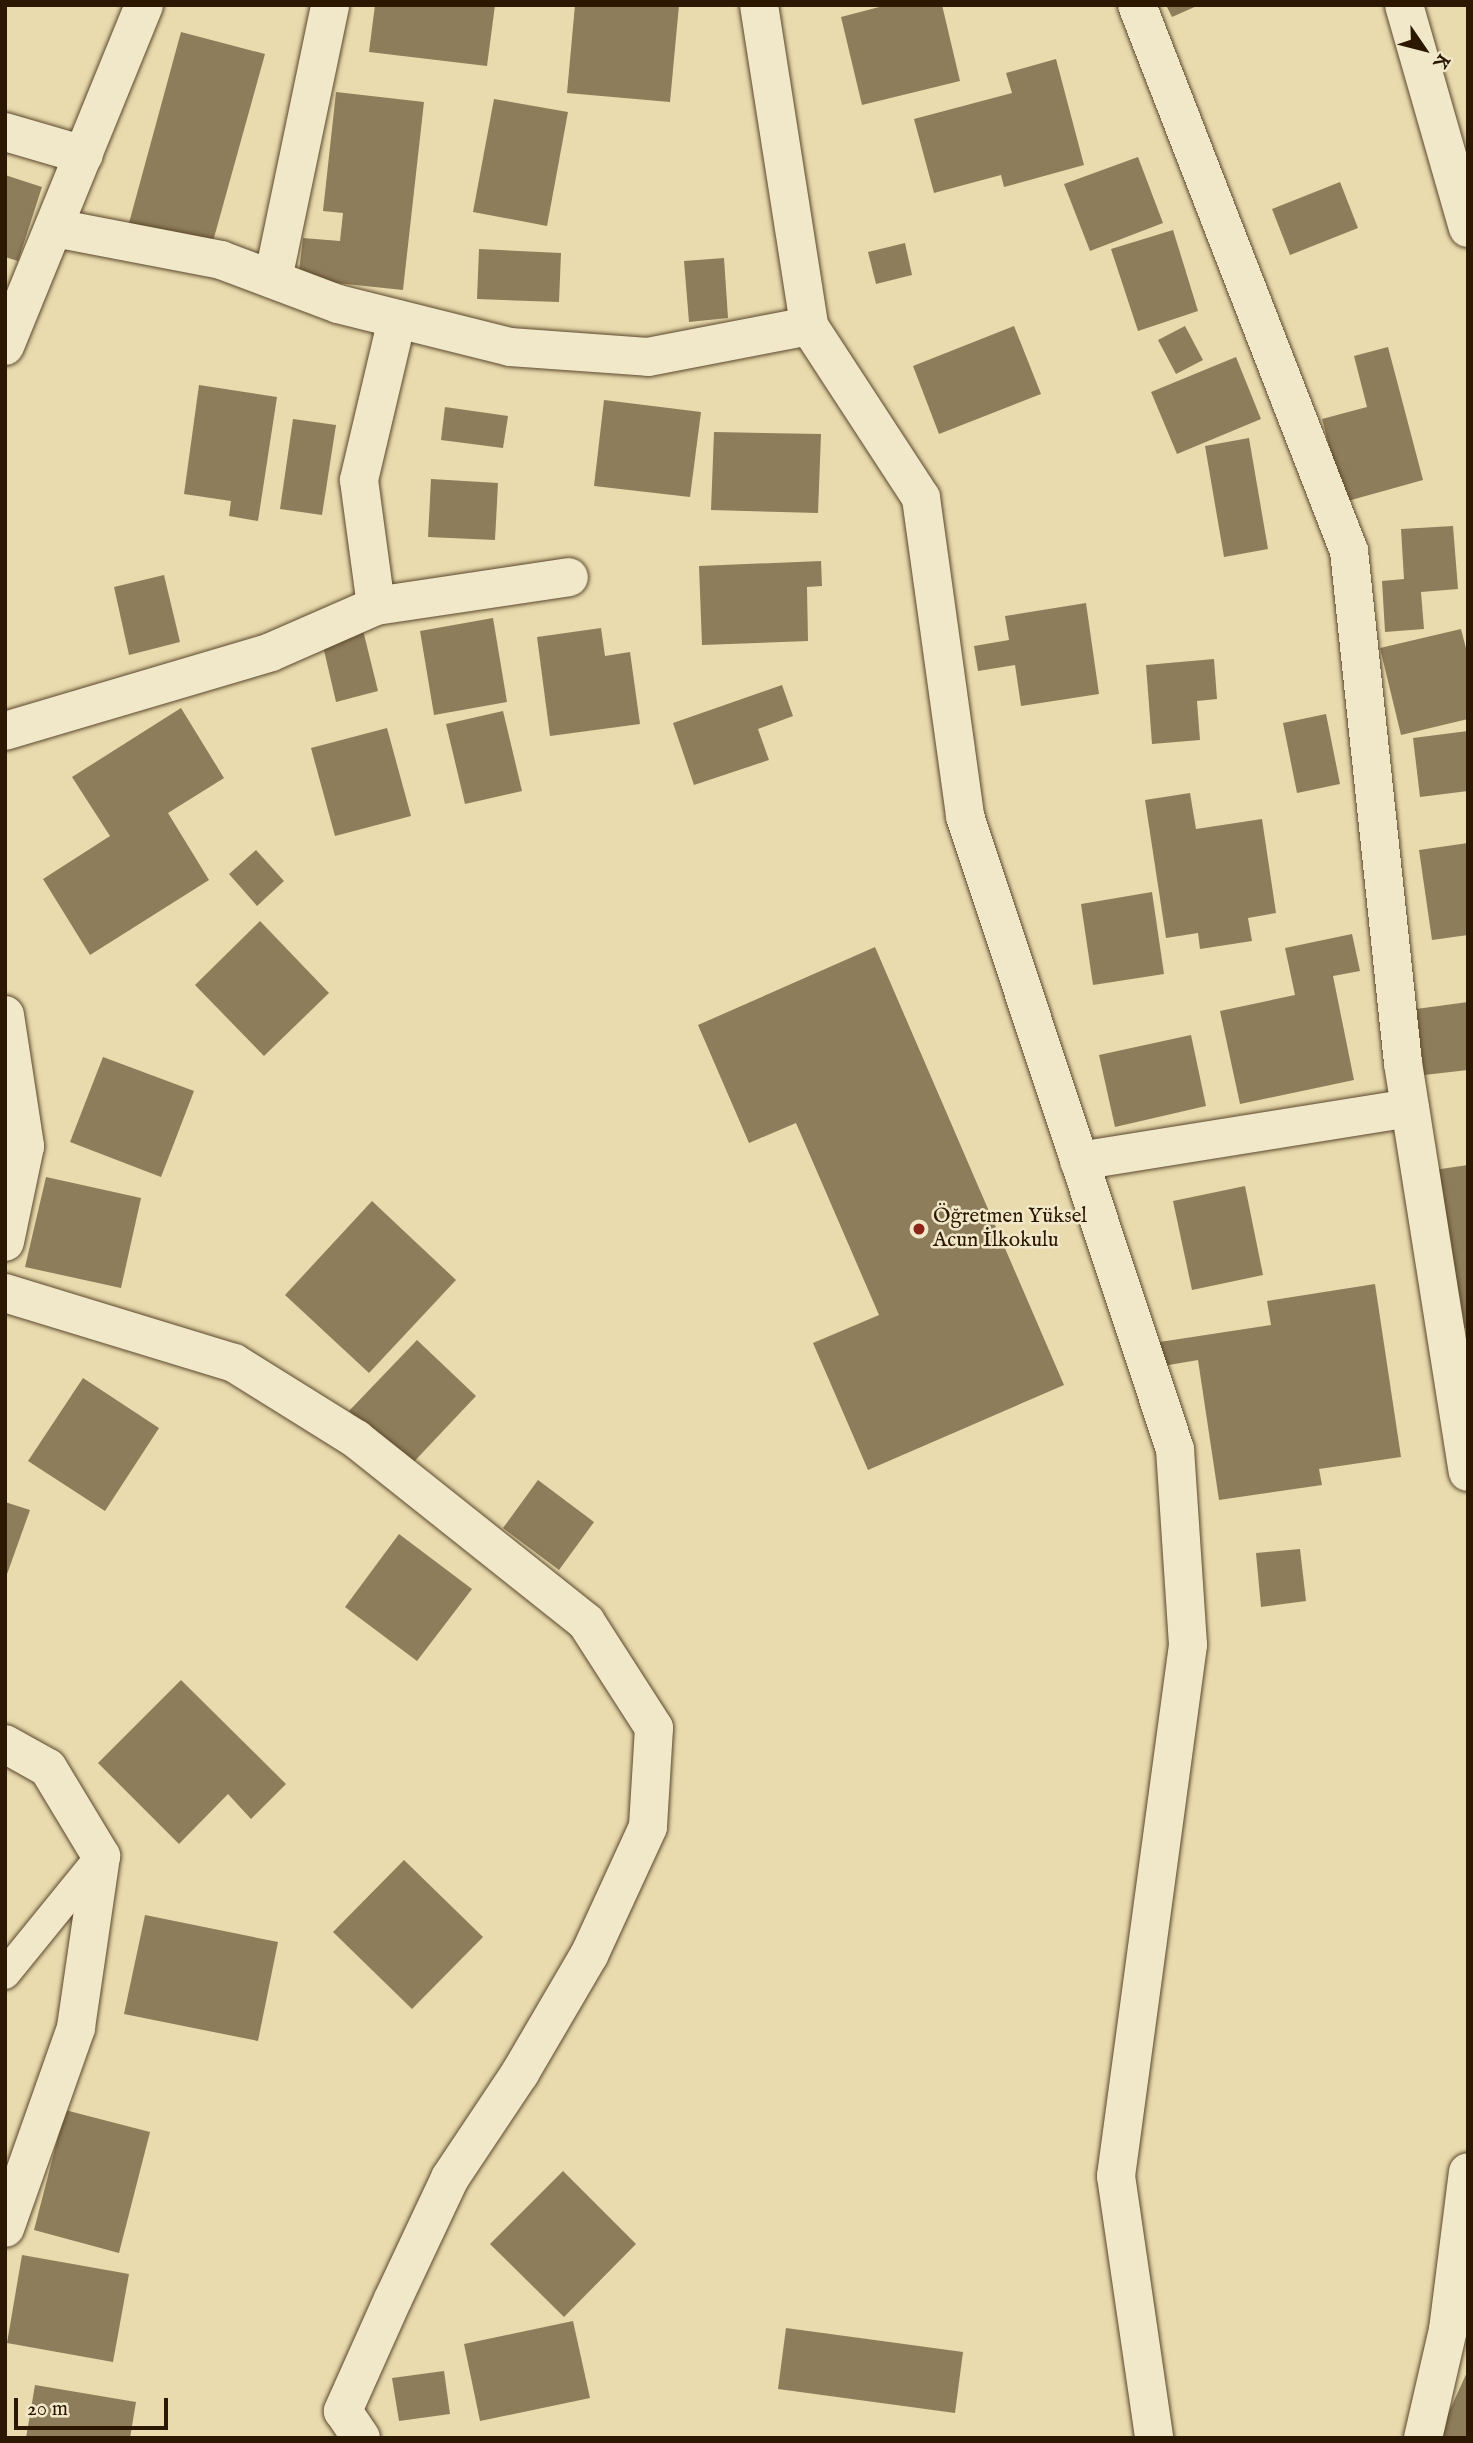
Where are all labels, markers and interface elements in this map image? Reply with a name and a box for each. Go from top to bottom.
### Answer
north arrow [1389,14,1459,84]
text: K [1427,49,1455,74]
place label: Öğretmen Yüksel Acun İlkokulu [933,1204,1087,1254]
marker: Öğretmen Yüksel Acun İlkokulu [911,1221,927,1237]
scale bar [18,2384,172,2428]
text: 20 m [27,2396,68,2423]

